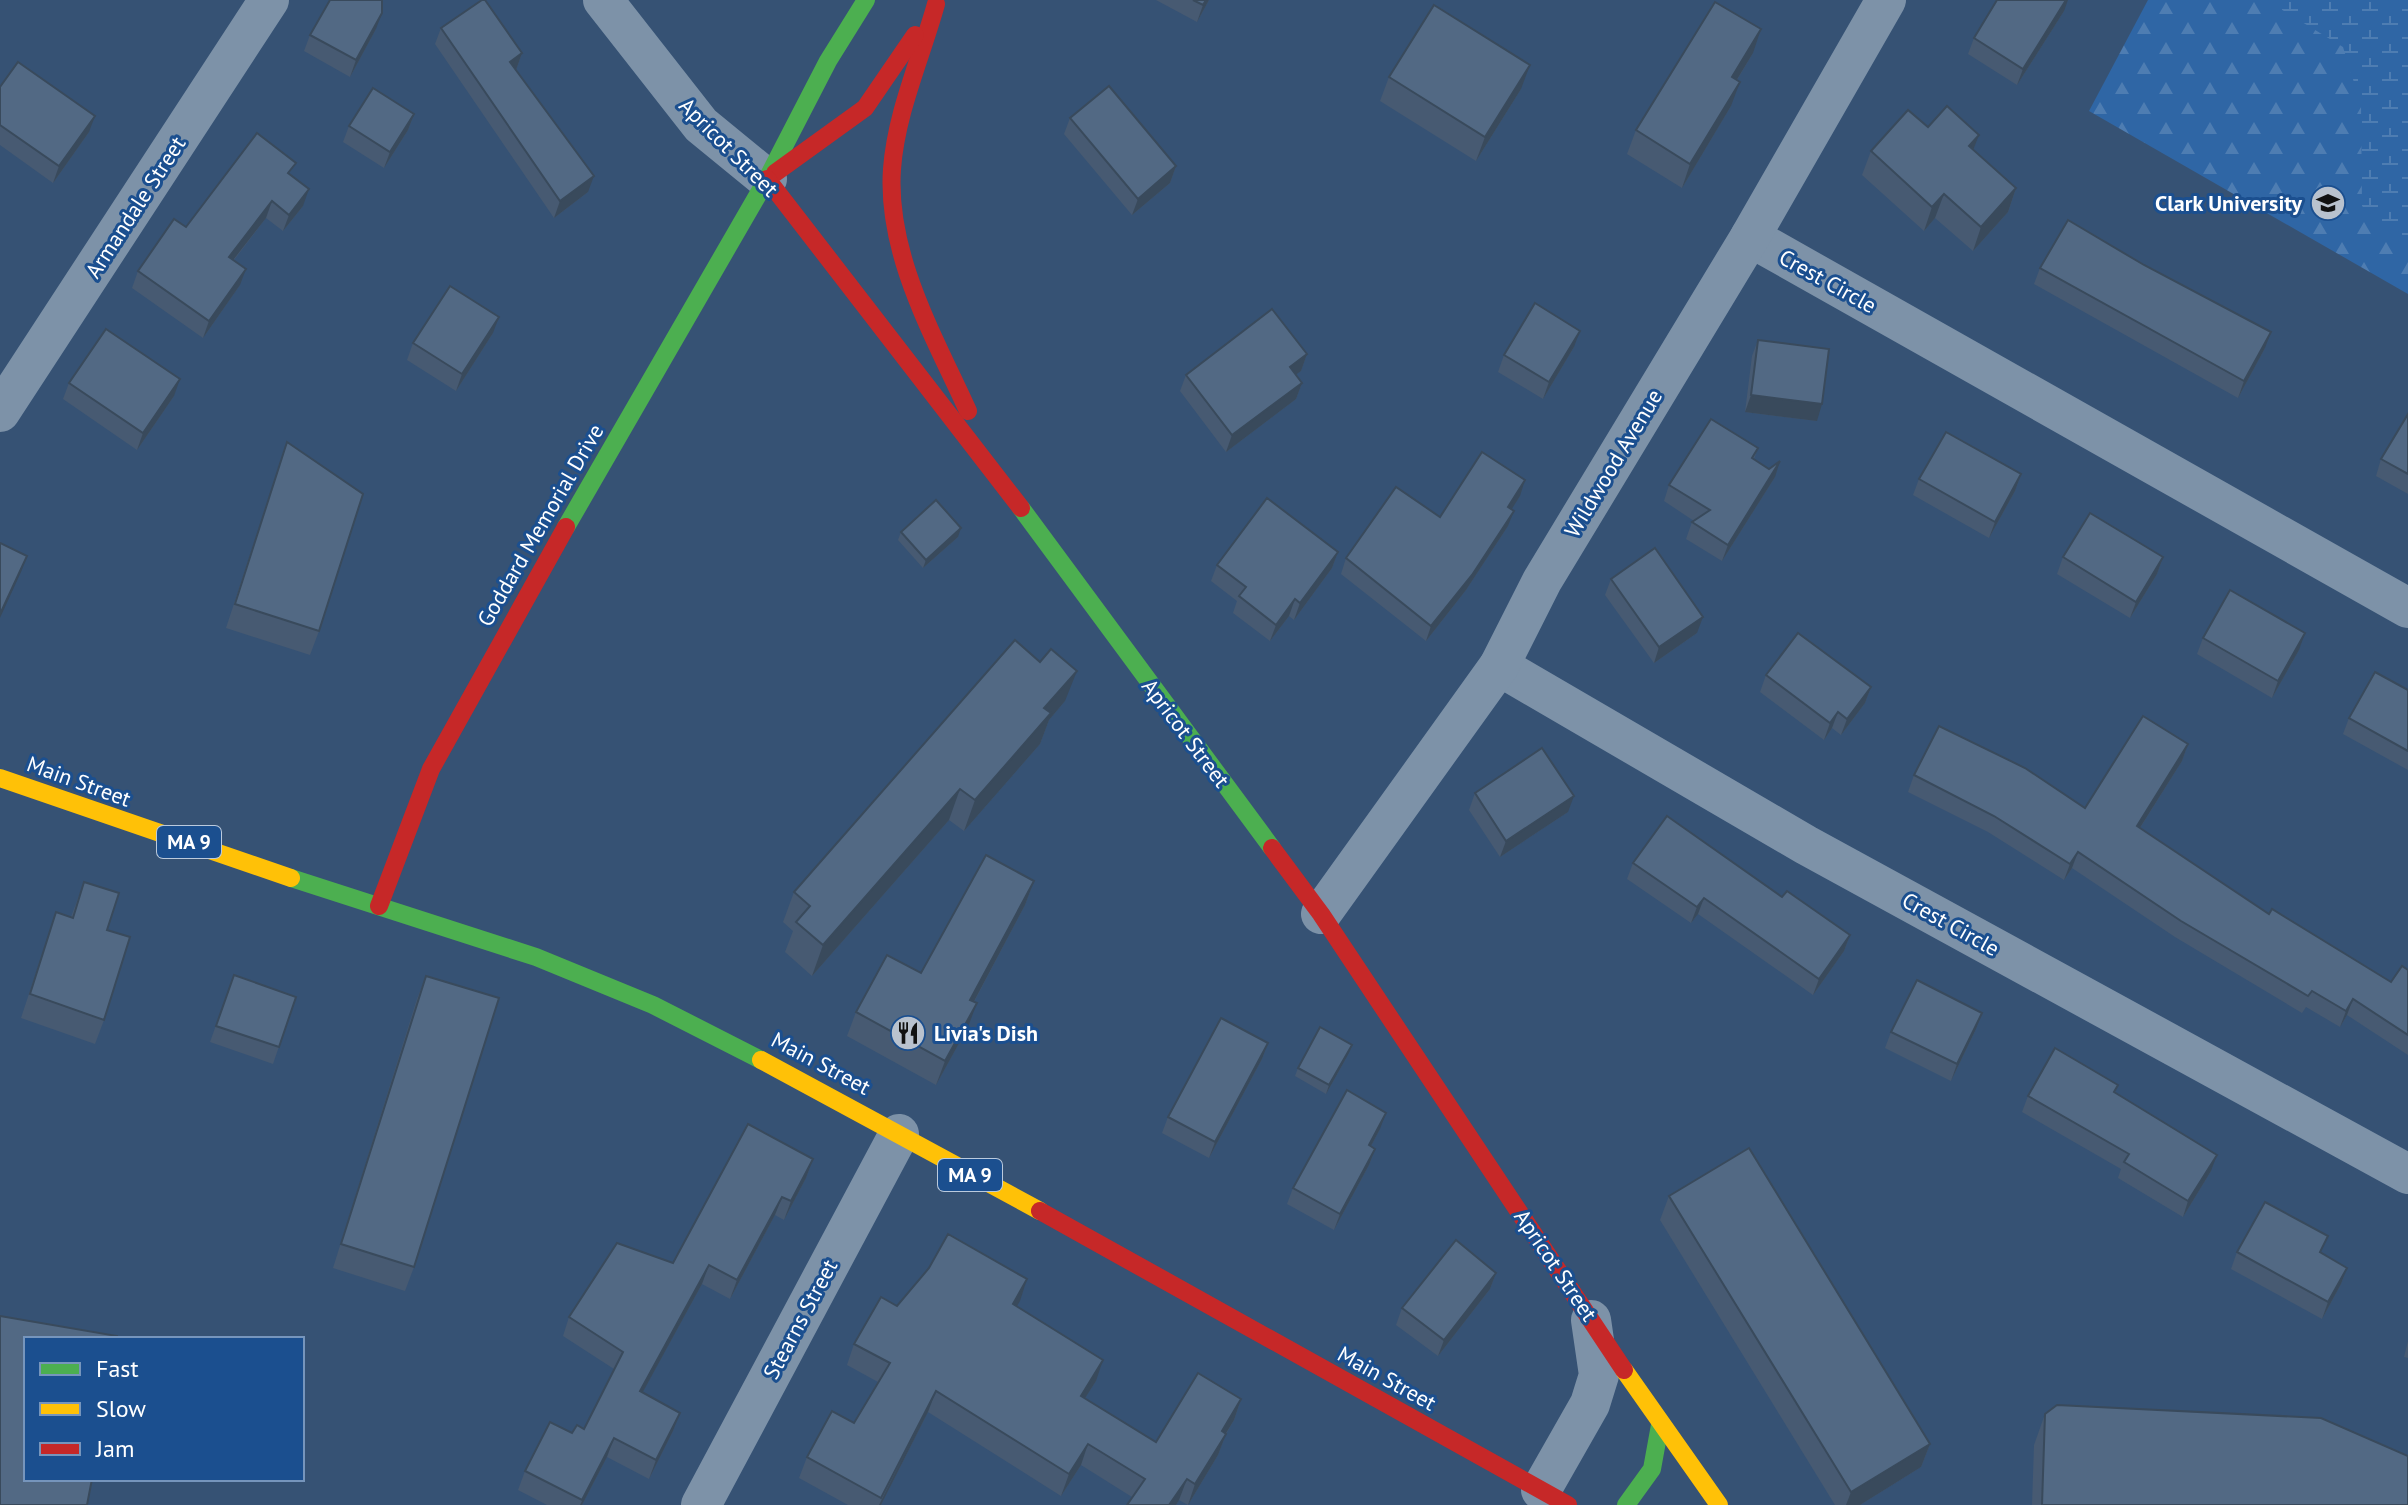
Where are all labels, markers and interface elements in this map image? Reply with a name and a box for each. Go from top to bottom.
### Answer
street label: Apricot Street [674,92,785,203]
street label: Armandale Street [79,130,192,283]
school or university icon: Clark University [2309,184,2347,222]
place label: Clark University [2155,189,2302,217]
street label: Crest Circle [1774,243,1882,319]
street label: Wildwood Avenue [1558,384,1668,542]
street label: Goddard Memorial Drive [471,419,609,631]
street label: Apricot Street [1136,673,1236,793]
street label: Main Street [23,749,135,813]
road number: MA 9 [157,826,221,858]
street label: Crest Circle [1897,886,2005,962]
restaurant icon: Livia's Dish [889,1014,927,1052]
place label: Livia's Dish [934,1019,1038,1047]
street label: Main Street [767,1025,876,1101]
road number: MA 9 [938,1159,1002,1191]
street label: Apricot Street [1508,1204,1604,1327]
street label: Stearns Street [757,1254,844,1384]
legend [24,1337,304,1481]
street label: Main Street [1333,1339,1442,1417]
text: Fast [96,1353,139,1384]
text: Slow [96,1393,146,1424]
text: Jam [95,1433,134,1464]

